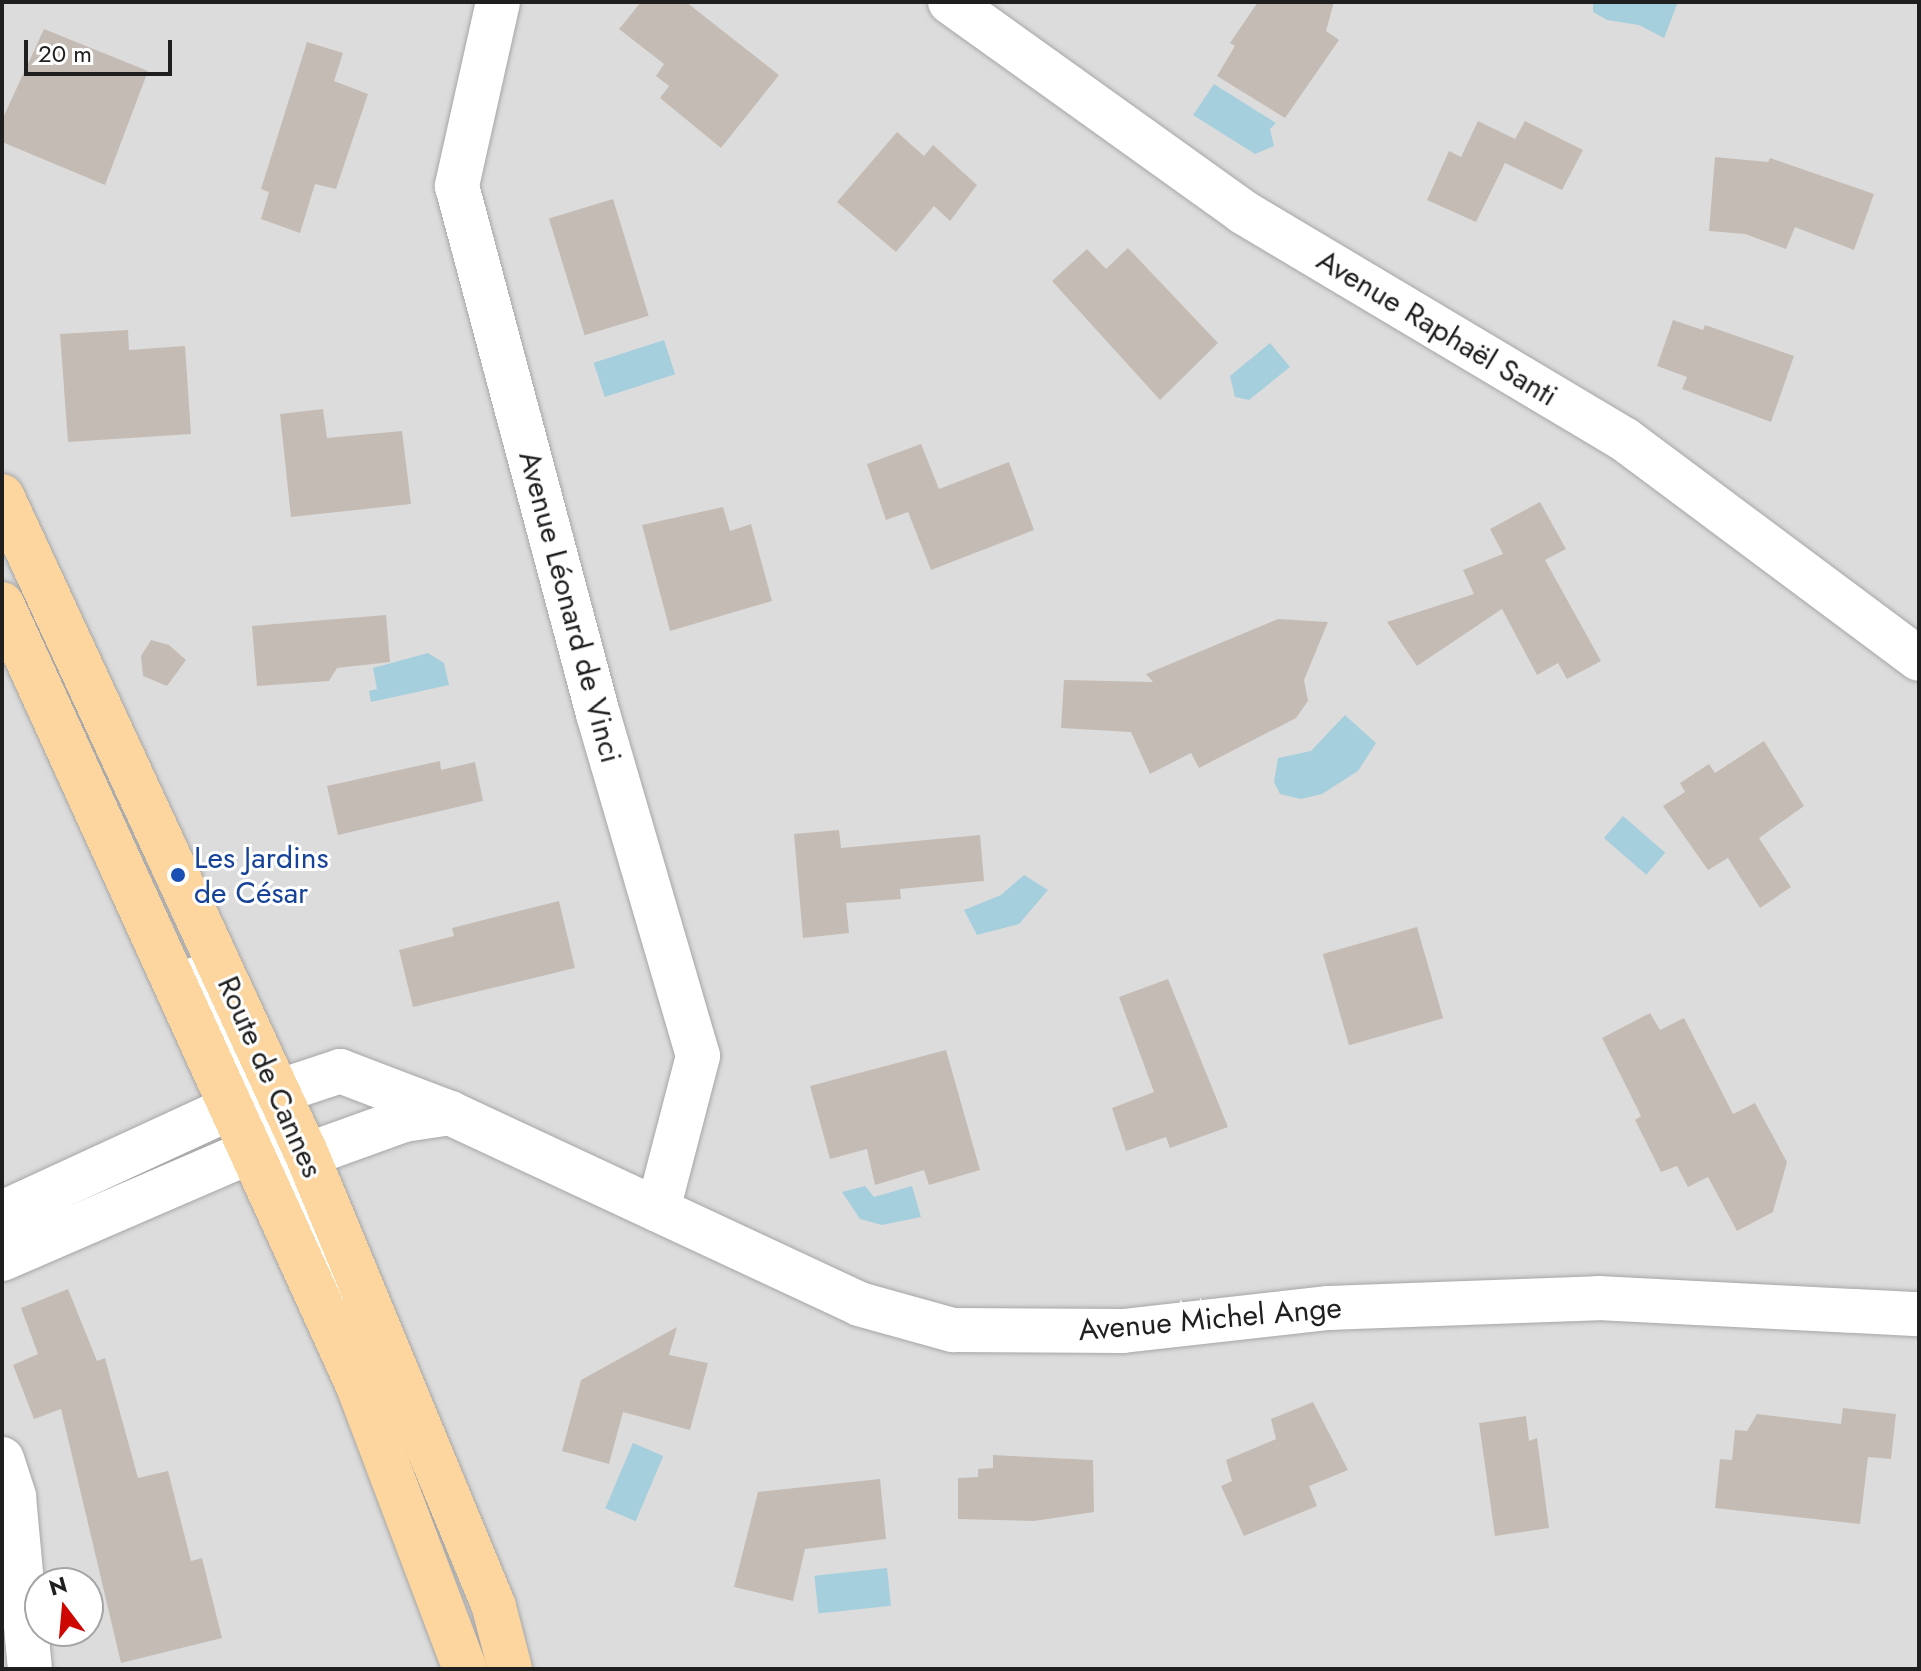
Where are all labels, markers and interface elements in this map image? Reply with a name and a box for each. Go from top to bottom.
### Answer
scale bar [28,24,176,74]
text: 20 m [38,36,92,71]
street label: Avenue Raphaël Santi [1310,242,1564,414]
street label: Avenue Léonard de Vinci [511,447,629,767]
place label: Les Jardins de César [194,840,329,910]
marker: Les Jardins de César [169,866,187,884]
street label: Route de Cannes [210,971,330,1183]
street label: Avenue Michel Ange [1077,1290,1343,1348]
north arrow [24,1567,104,1647]
text: N [45,1568,71,1604]

